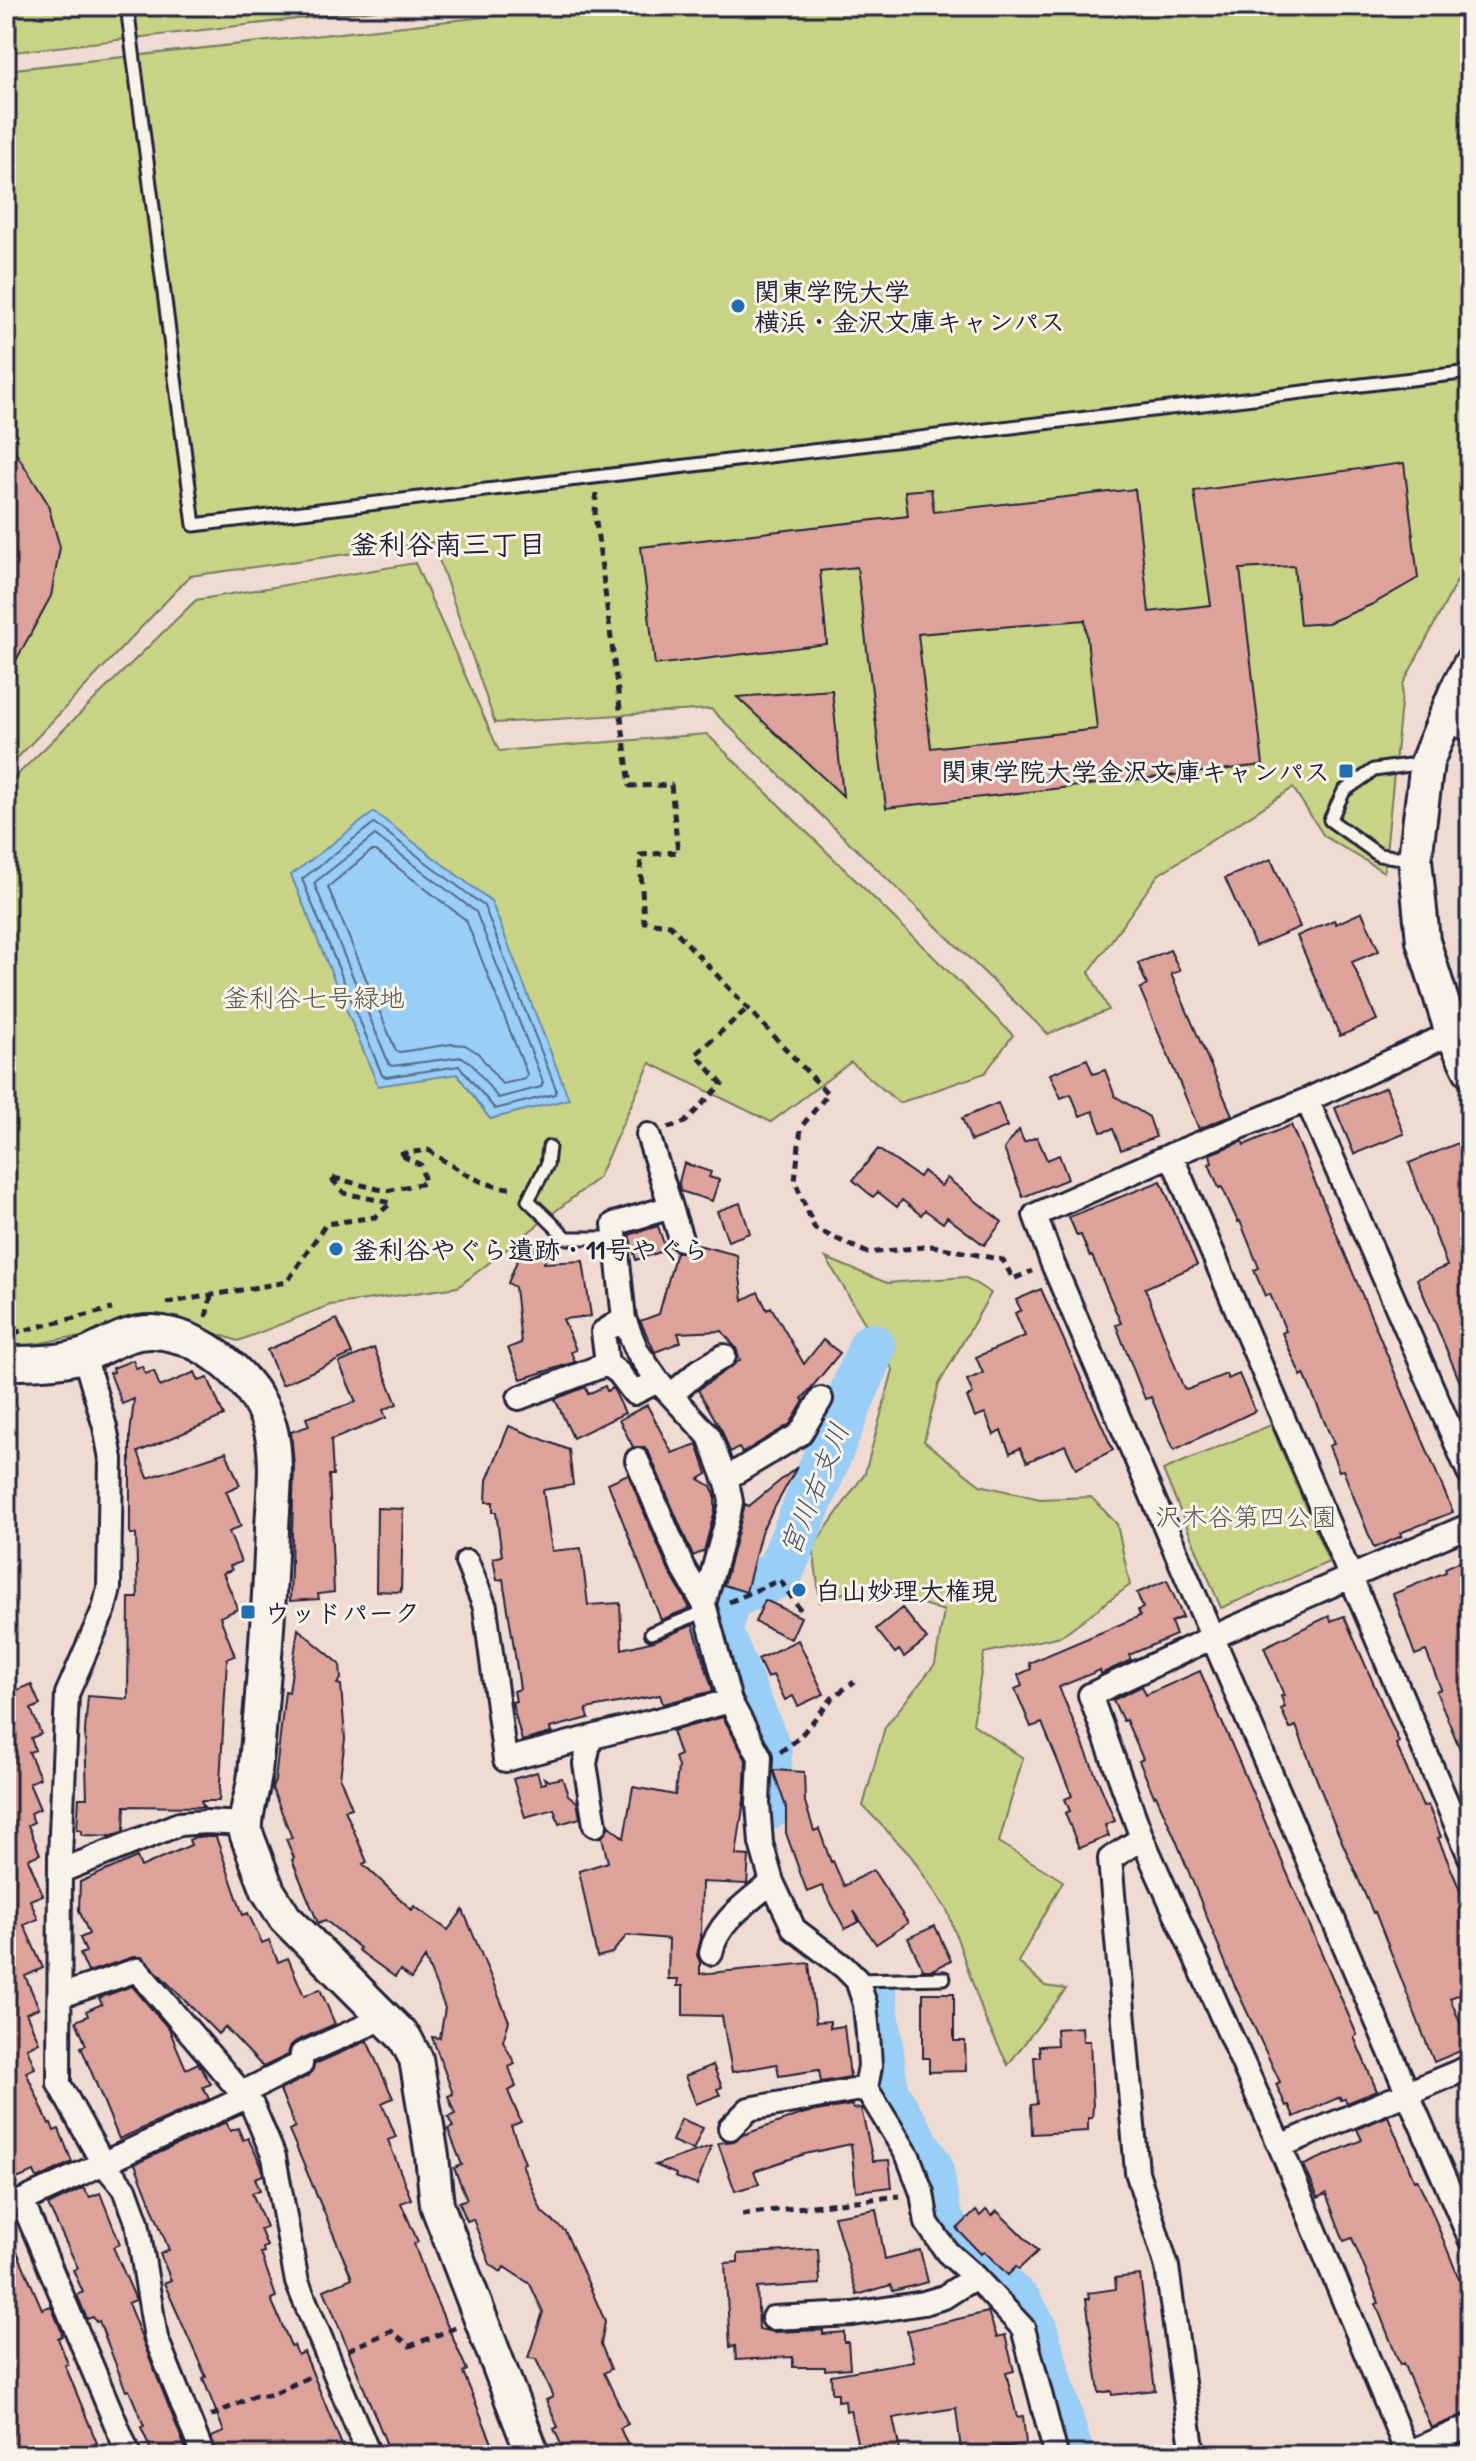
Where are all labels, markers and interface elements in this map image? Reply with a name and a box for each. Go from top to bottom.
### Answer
place label: 関東学院大学 横浜・金沢文庫キャンパス [754,274,1065,339]
marker: 関東学院大学 横浜・金沢文庫キャンパス [729,297,747,315]
district label: 釜利谷南三丁目 [350,525,546,563]
place label: 関東学院大学金沢文庫キャンパス [941,754,1330,789]
marker: 関東学院大学金沢文庫キャンパス [1337,762,1355,780]
park label: 釜利谷七号緑地 [223,980,405,1015]
place label: 釜利谷やぐら遺跡・11号やぐら [352,1232,709,1267]
marker: 釜利谷やぐら遺跡・11号やぐら [327,1240,345,1258]
water label: 宮川右支川 [770,1417,858,1561]
park label: 沢木谷第四公園 [1155,1499,1337,1534]
place label: 白山妙理大権現 [815,1573,997,1608]
marker: 白山妙理大権現 [790,1581,808,1599]
place label: ウッドパーク [264,1595,420,1630]
marker: ウッドパーク [239,1603,257,1621]

